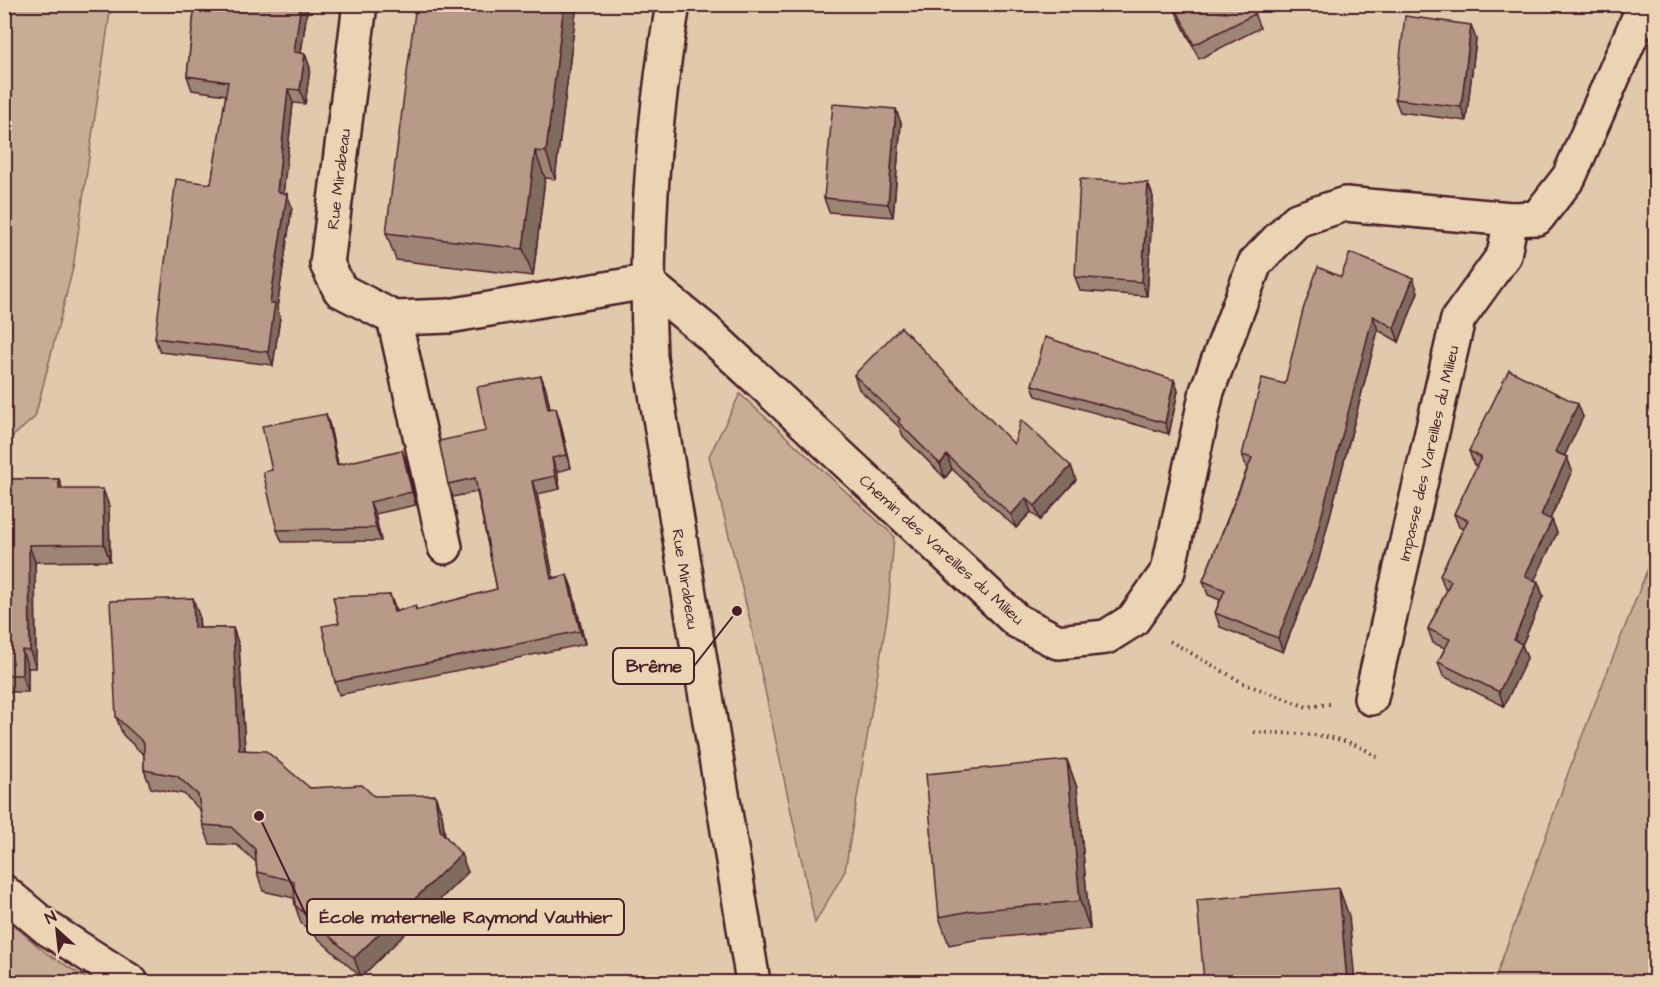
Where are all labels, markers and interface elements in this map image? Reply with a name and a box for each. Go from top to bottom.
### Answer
street label: Rue Mirabeau [322,128,356,231]
street label: Impasse des Vareilles du Milieu [1393,343,1465,563]
street label: Chemin des Vareilles du Milieu [854,470,1029,630]
street label: Rue Mirabeau [666,527,704,631]
callout: Brême [613,648,694,684]
text: Brême [626,654,682,679]
callout: École maternelle Raymond Vauthier [307,899,624,935]
north arrow [27,900,87,960]
text: N [41,905,60,930]
text: École maternelle Raymond Vauthier [319,905,613,931]

